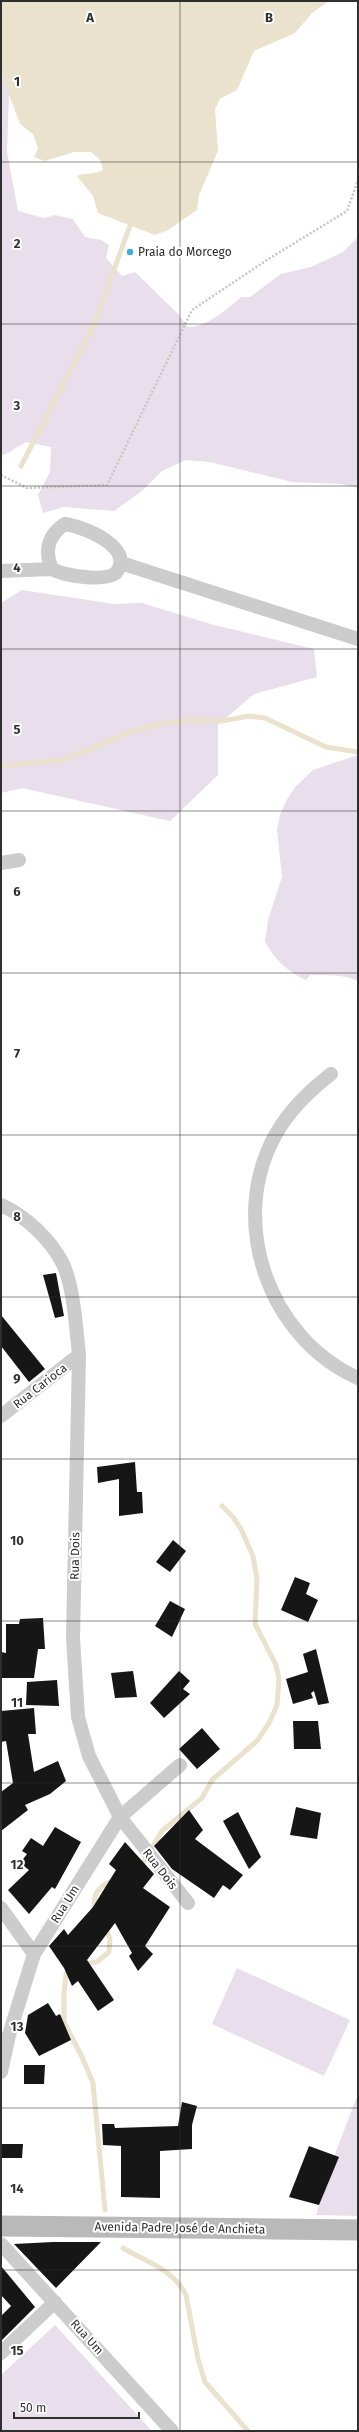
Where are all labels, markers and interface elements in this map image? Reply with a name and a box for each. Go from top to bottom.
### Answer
text: A [85,10,94,25]
text: B [265,10,273,25]
text: 1 [14,74,20,89]
text: 2 [14,236,21,251]
place label: Praia do Morcego [138,245,232,259]
marker: Praia do Morcego [125,247,135,257]
text: 3 [13,398,21,413]
text: 4 [13,560,21,575]
text: 5 [14,722,21,737]
text: 6 [13,884,21,899]
text: 7 [14,1046,20,1061]
text: 8 [13,1209,21,1224]
street label: Rua Carioca [10,1361,70,1411]
text: 9 [13,1371,21,1386]
street label: Rua Dois [68,1532,82,1580]
text: 10 [10,1533,24,1548]
text: 11 [11,1695,23,1710]
street label: Rua Dois [140,1846,180,1892]
text: 12 [11,1857,24,1872]
street label: Rua Um [48,1882,82,1926]
text: 13 [11,2019,24,2034]
text: 14 [10,2181,24,2196]
street label: Avenida Padre José de Anchieta [94,2220,266,2236]
street label: Rua Um [68,2317,106,2357]
text: 15 [10,2343,24,2358]
scale bar [14,2394,139,2420]
text: 50 m [20,2401,46,2415]

